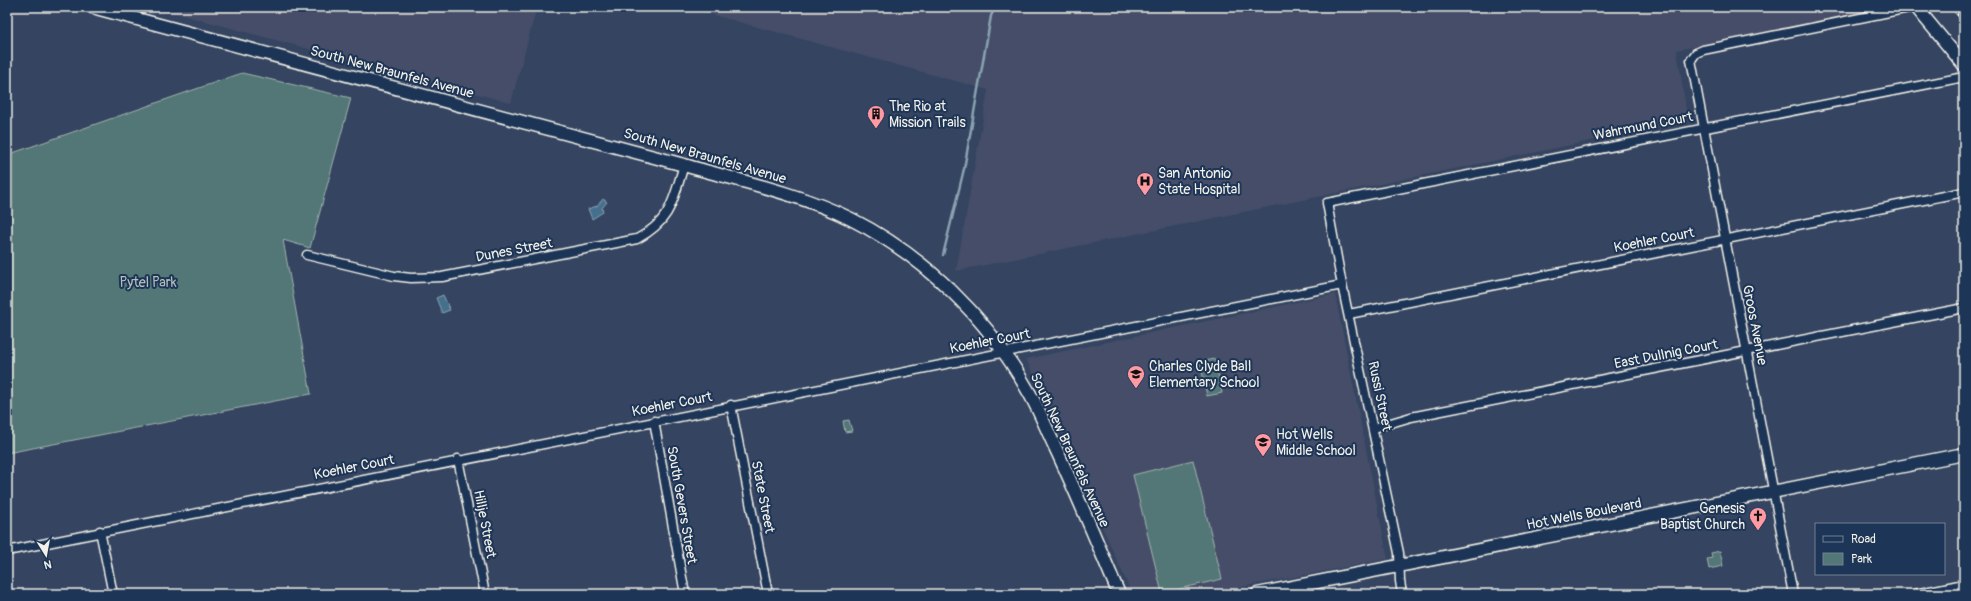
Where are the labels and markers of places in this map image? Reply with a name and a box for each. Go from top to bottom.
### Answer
place label: The Rio at Mission Trails [889,98,967,131]
building icon: The Rio at Mission Trails [866,104,886,129]
place label: San Antonio State Hospital [1158,165,1241,198]
hospital icon: San Antonio State Hospital [1135,171,1155,196]
place label: Charles Clyde Ball Elementary School [1149,358,1260,391]
school or university icon: Charles Clyde Ball Elementary School [1126,364,1146,389]
place label: Hot Wells Middle School [1276,426,1356,459]
school or university icon: Hot Wells Middle School [1253,432,1273,457]
place label: Genesis Baptist Church [1660,500,1746,533]
church icon: Genesis Baptist Church [1748,506,1768,531]

